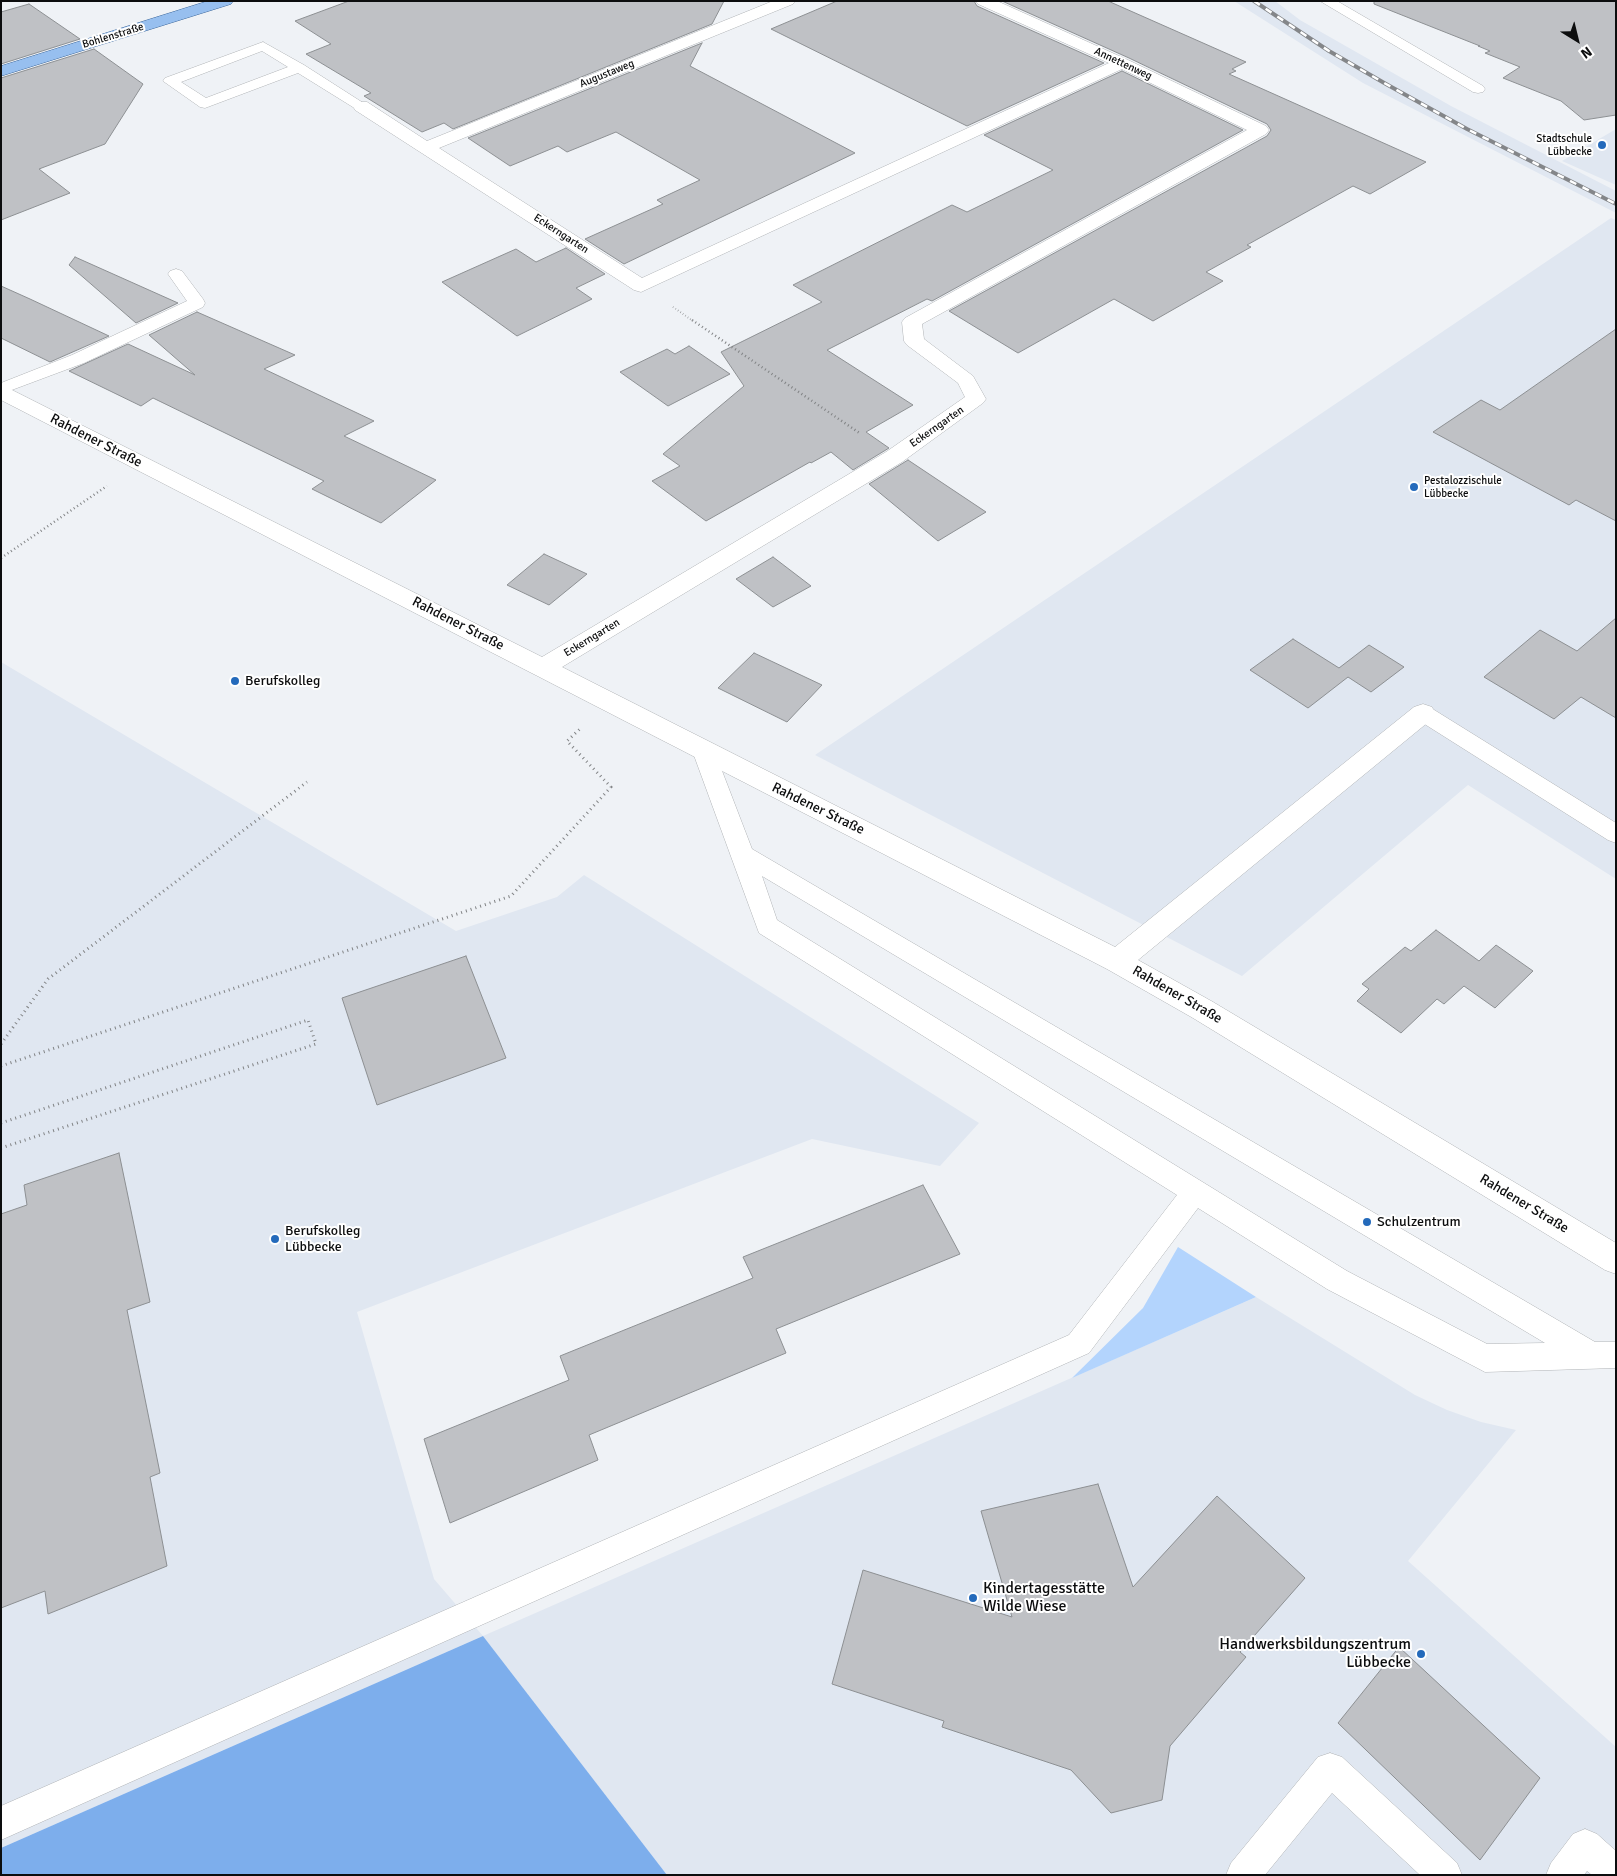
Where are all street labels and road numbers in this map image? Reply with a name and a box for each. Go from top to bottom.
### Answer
street label: Bohlenstraße [81,20,145,52]
street label: Annettenweg [1092,45,1154,83]
street label: Augustaweg [578,57,636,91]
street label: Eckerngarten [531,211,591,257]
street label: Eckerngarten [907,404,967,450]
street label: Rahdener Straße [47,411,145,471]
street label: Rahdener Straße [409,594,507,654]
street label: Eckerngarten [562,616,622,660]
street label: Rahdener Straße [769,779,867,839]
street label: Rahdener Straße [1129,962,1225,1028]
street label: Rahdener Straße [1476,1171,1572,1237]

